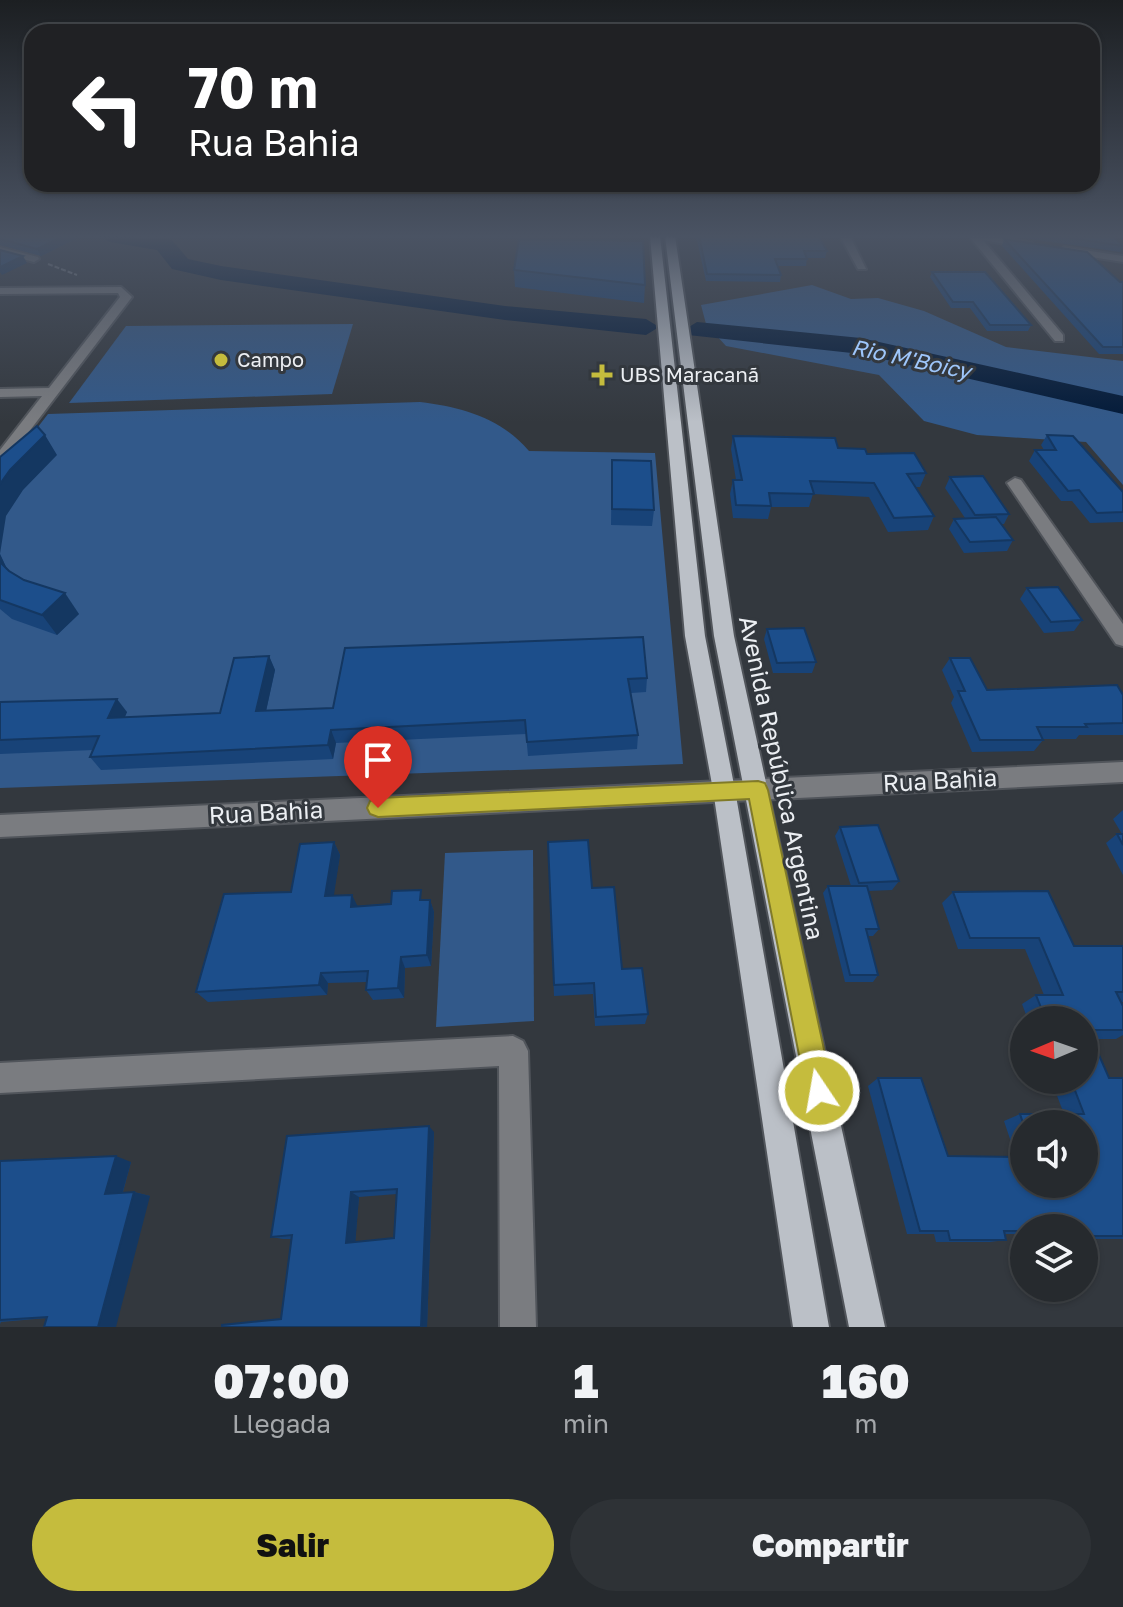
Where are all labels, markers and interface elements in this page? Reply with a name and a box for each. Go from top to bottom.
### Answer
text: 70 m [188,53,318,120]
icon: left [56,56,160,160]
text: Rua Bahia [188,121,359,164]
water label: Rio M'Boicy [849,333,976,385]
place label: Campo [237,347,304,371]
marker: Campo [212,351,230,369]
place label: UBS Maracanã [620,362,759,386]
marker: UBS Maracanã [591,364,613,386]
street label: Avenida República Argentina [734,613,831,942]
pin [344,726,412,808]
icon: arrive [356,738,400,782]
street label: Rua Bahia [882,762,998,797]
street label: Rua Bahia [208,794,324,829]
north arrow [1010,1006,1098,1094]
map controls [1010,1006,1098,1302]
position arrow [777,1049,861,1133]
button: sound [1010,1110,1098,1198]
button: layers [1010,1214,1098,1302]
text: 07:00 [213,1351,350,1409]
text: 1 [573,1351,599,1409]
text: 160 [822,1351,910,1409]
text: Llegada [232,1408,331,1439]
text: min [563,1408,609,1439]
text: m [854,1408,877,1439]
button: Salir [32,1499,554,1591]
button: Compartir [570,1499,1091,1591]

